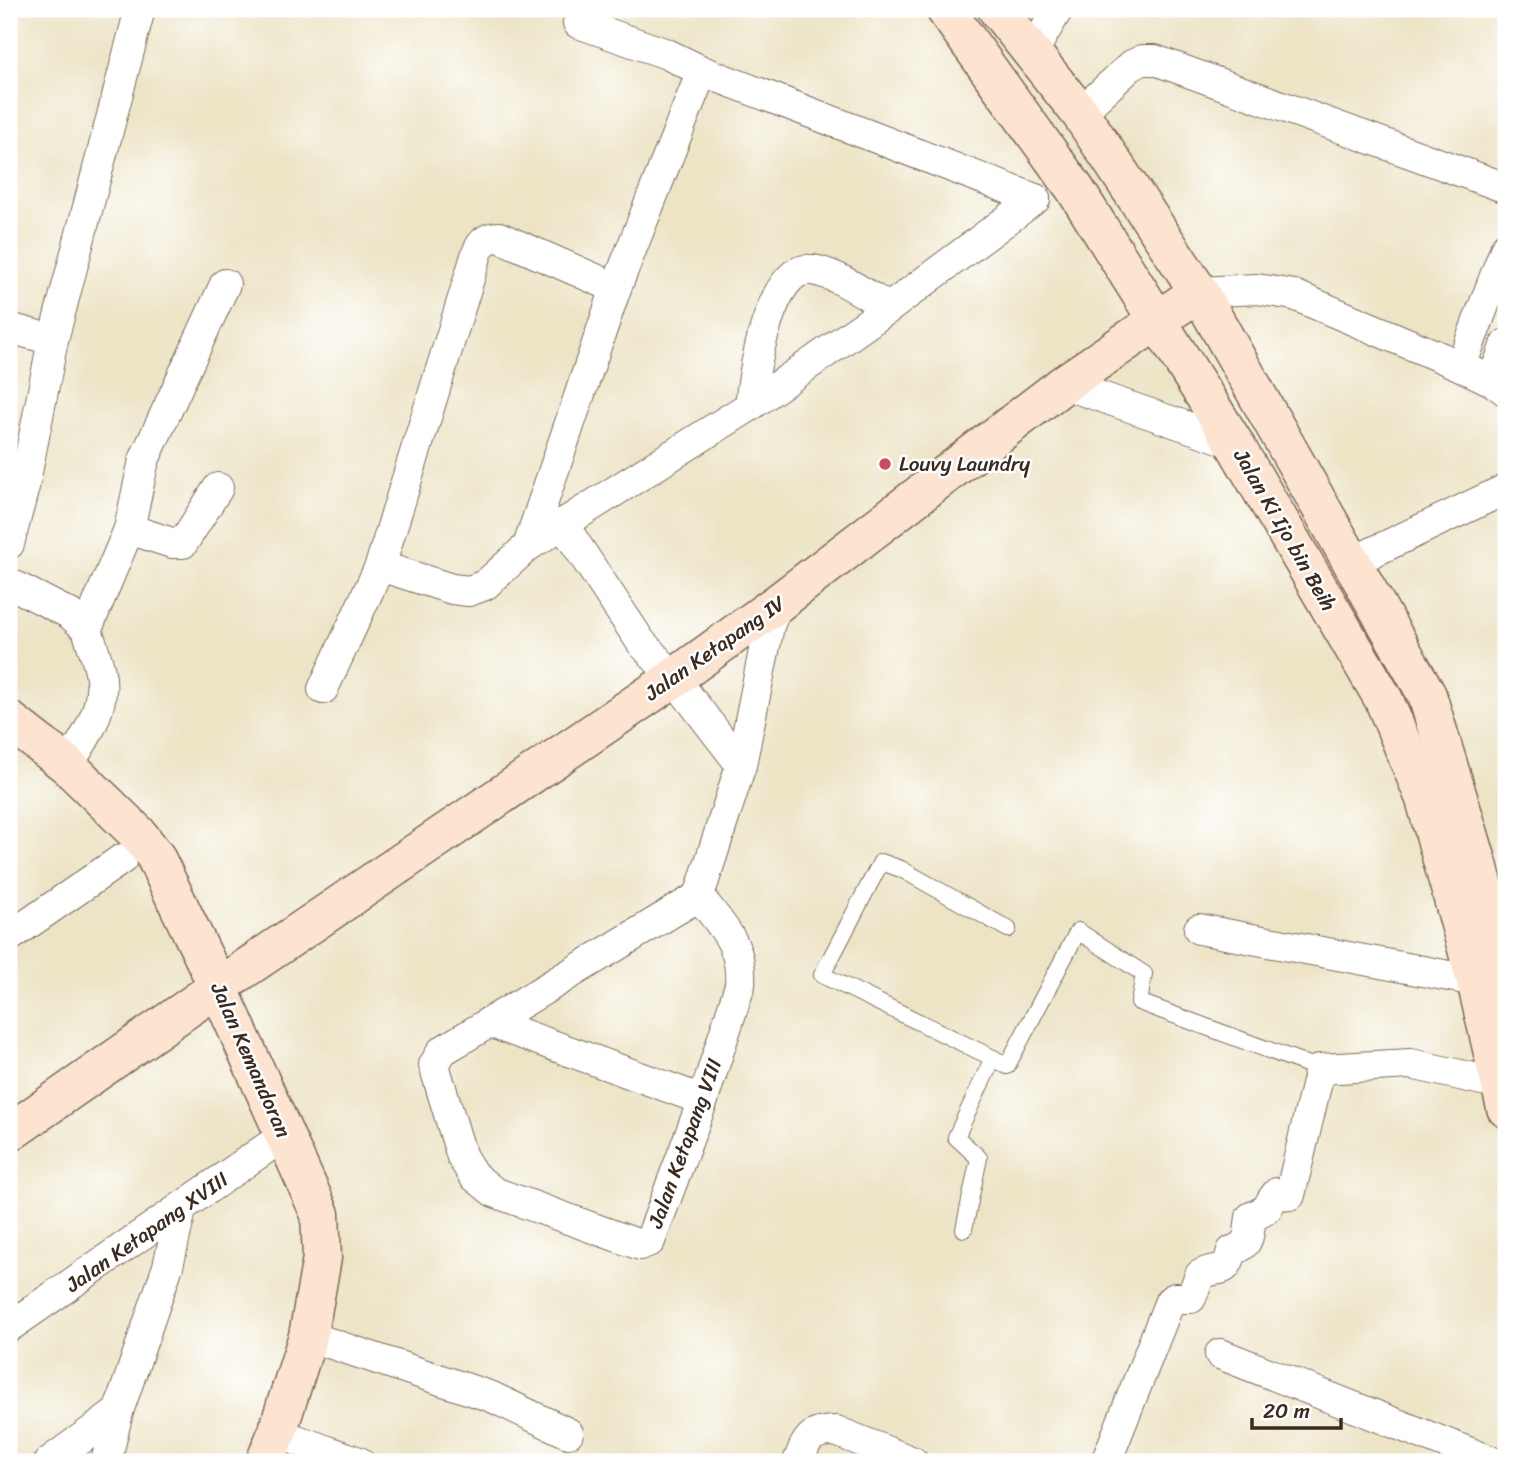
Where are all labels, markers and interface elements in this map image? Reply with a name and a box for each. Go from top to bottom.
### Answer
street label: Jalan Ki Ijo bin Beih [1222,441,1347,619]
place label: Louvy Laundry [899,445,1030,483]
marker: Louvy Laundry [877,456,893,472]
street label: Jalan Ketapang IV [636,585,794,712]
street label: Jalan Kemandoran [199,975,302,1144]
street label: Jalan Ketapang VIII [636,1052,734,1234]
street label: Jalan Ketapang XVIII [57,1161,237,1303]
scale bar [1252,1387,1342,1431]
text: 20 m [1263,1392,1310,1430]

